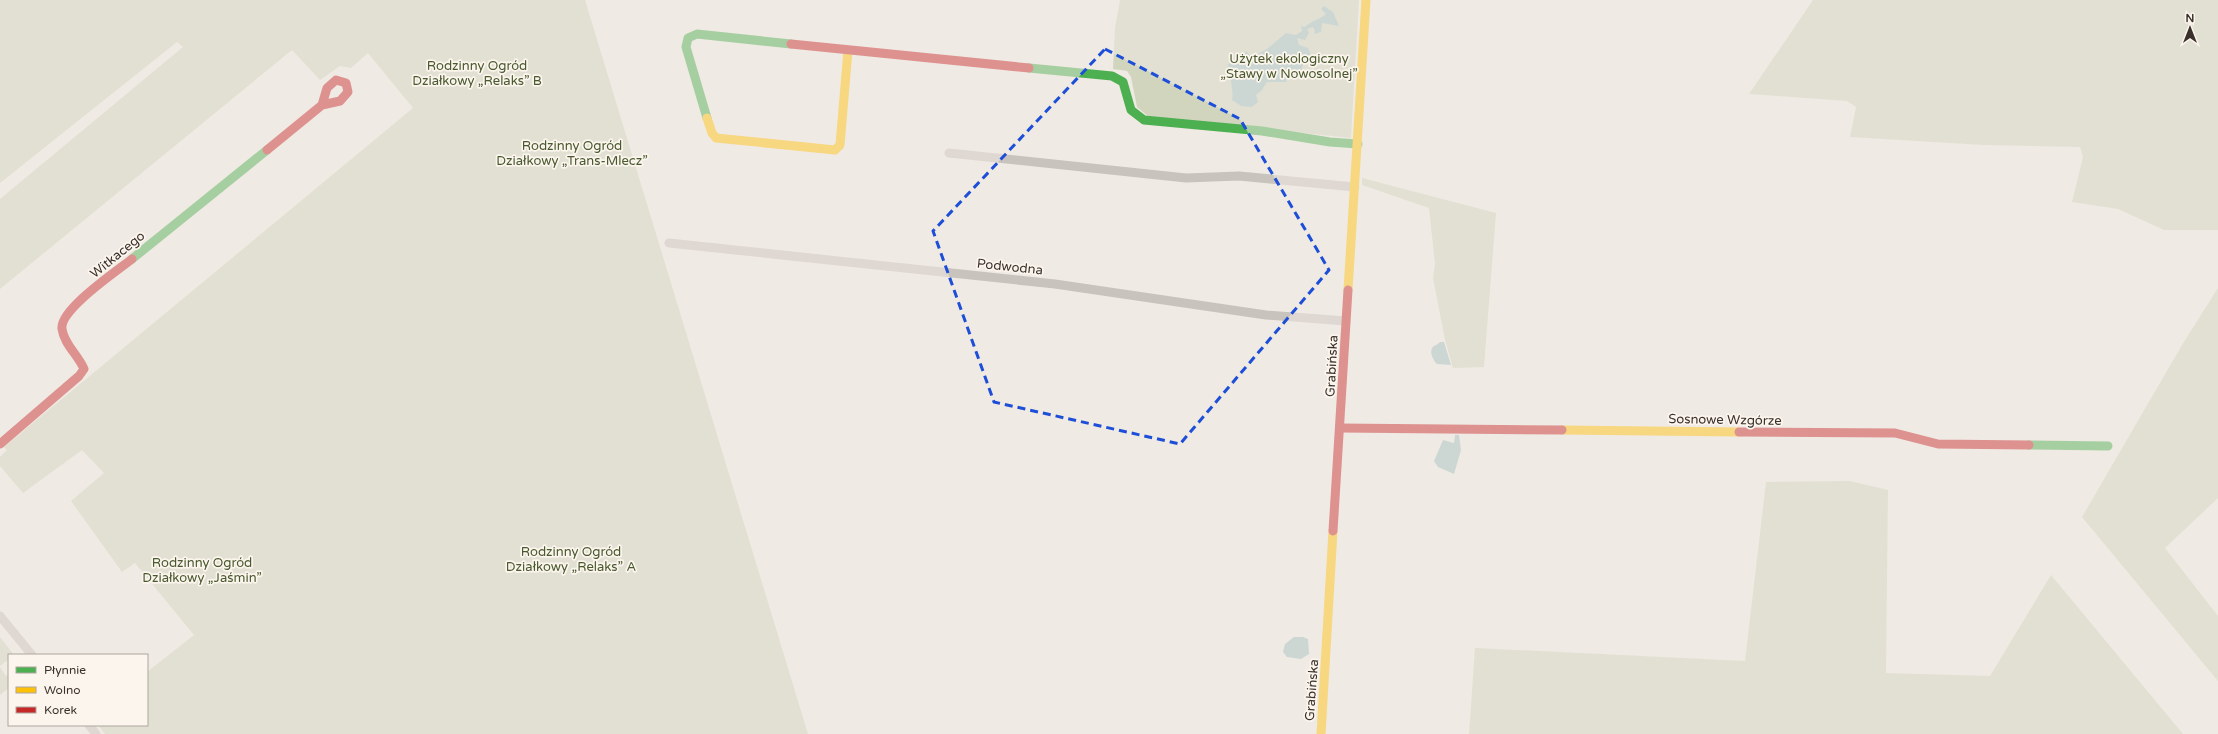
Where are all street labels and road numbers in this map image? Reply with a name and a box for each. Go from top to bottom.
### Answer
street label: Witkacego [87,228,148,282]
street label: Podwodna [976,256,1044,278]
street label: Grabińska [1322,335,1342,397]
street label: Sosnowe Wzgórze [1668,411,1782,429]
street label: Grabińska [1302,659,1322,722]

